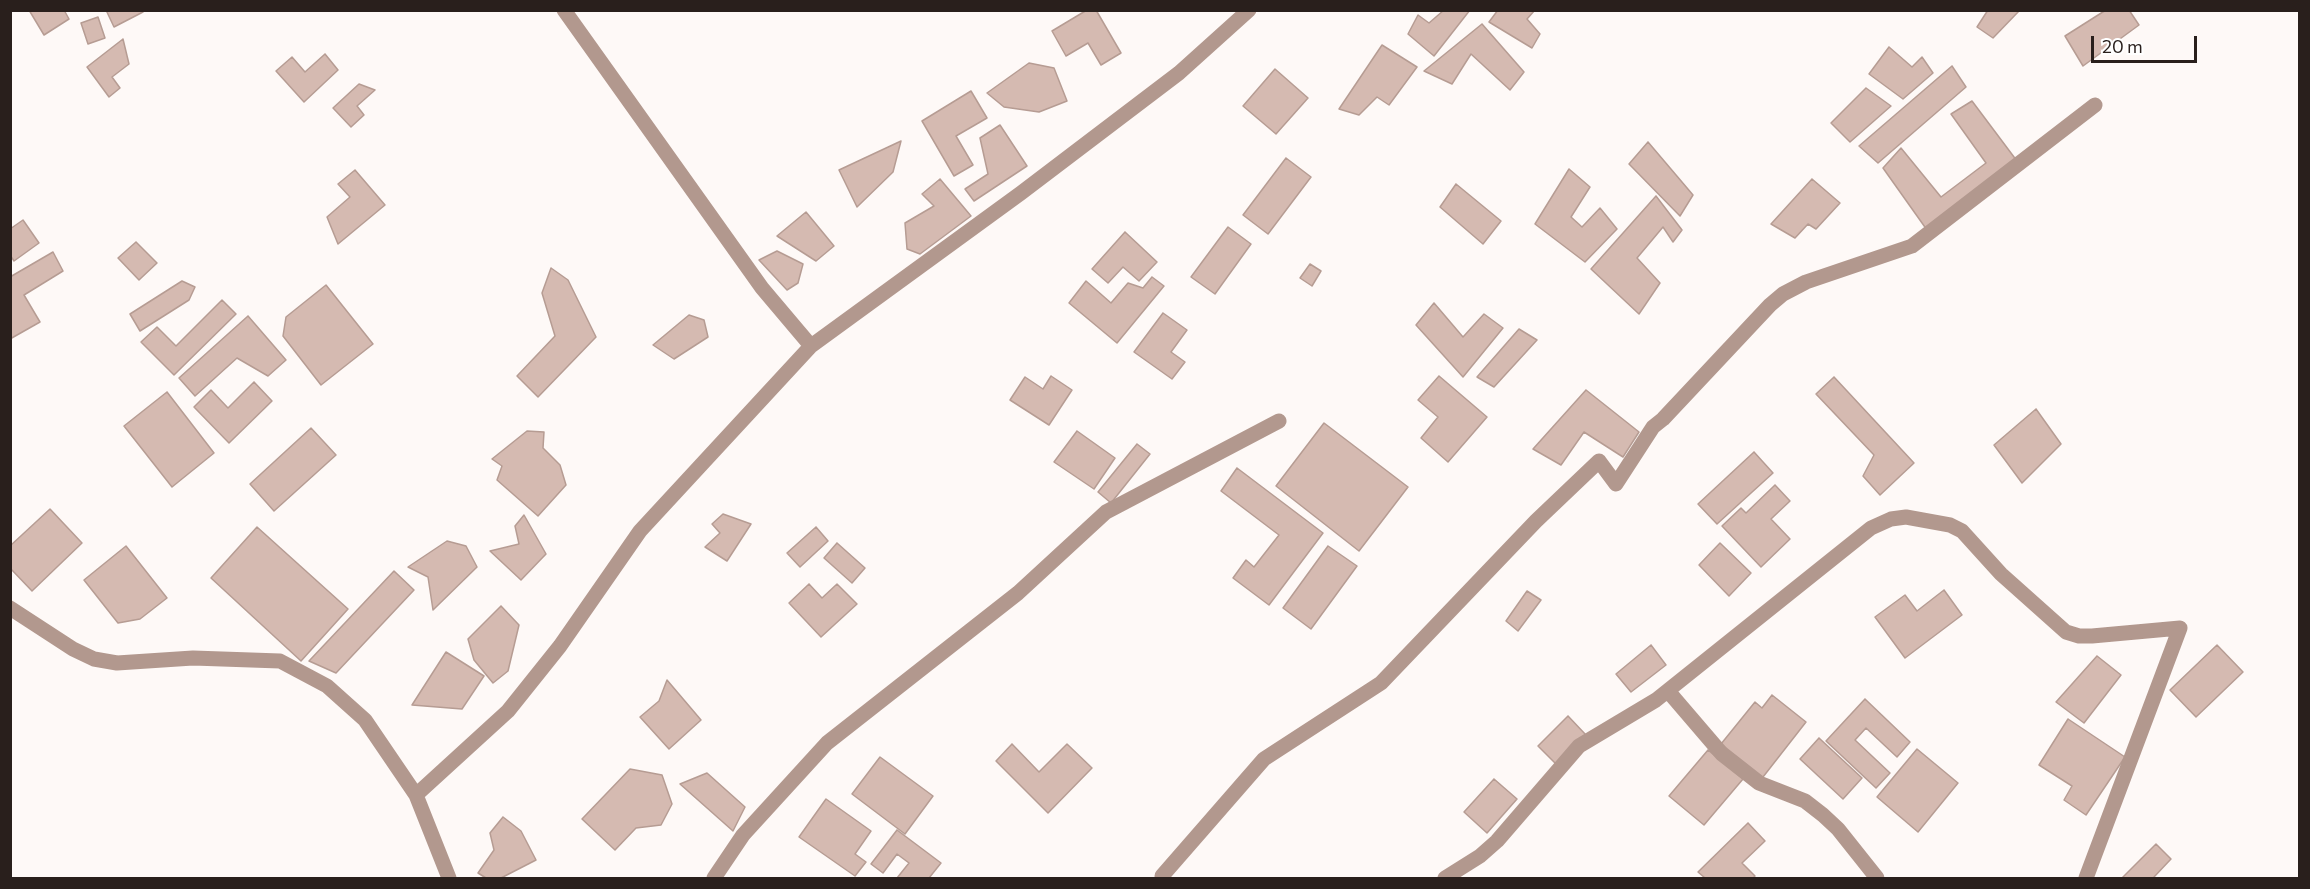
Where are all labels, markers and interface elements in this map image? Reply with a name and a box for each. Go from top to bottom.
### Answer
scale bar [2094,24,2200,62]
text: 20 m [2102,35,2143,57]

